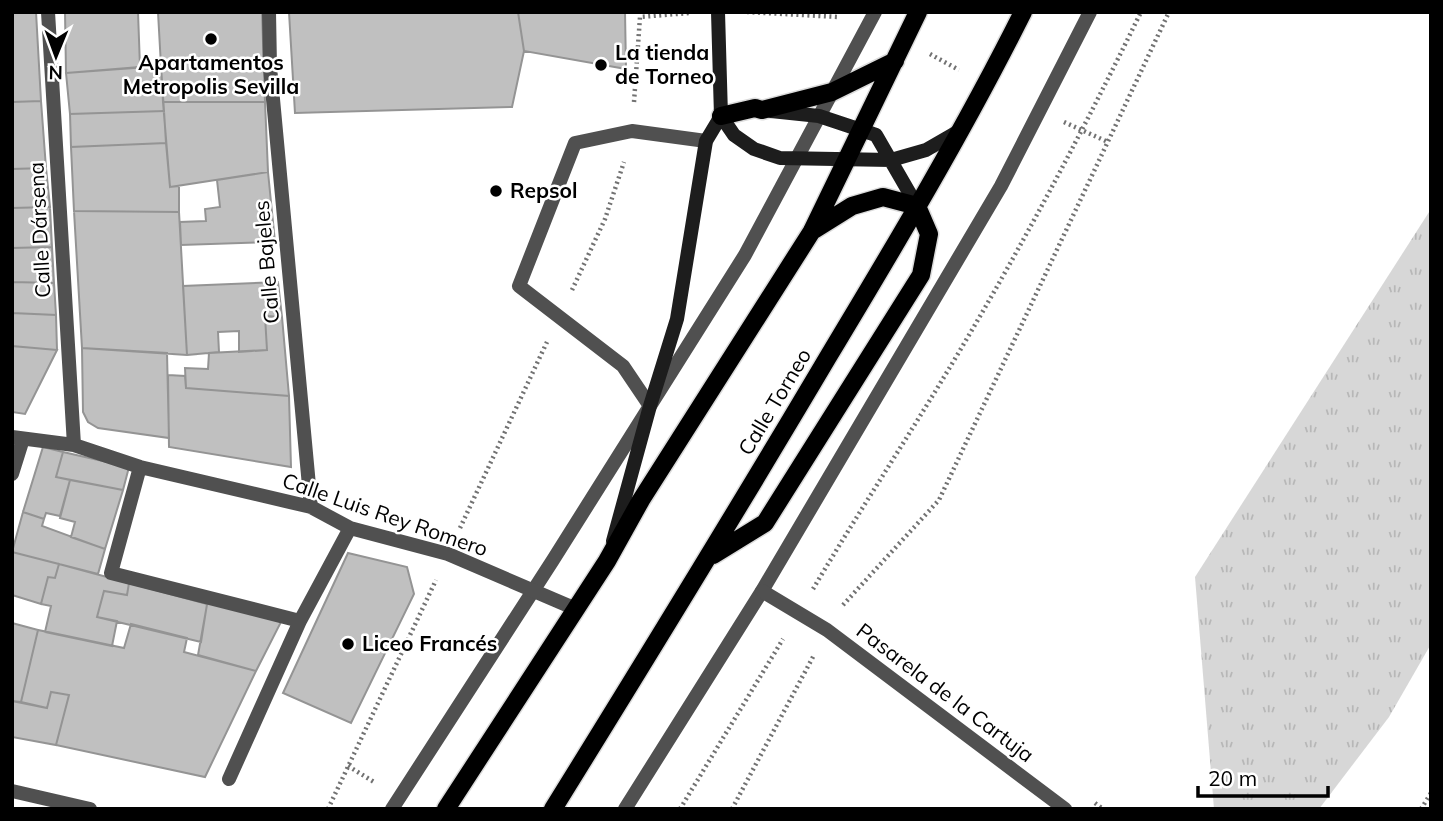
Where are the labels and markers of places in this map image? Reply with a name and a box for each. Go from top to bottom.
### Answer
marker: Apartamentos Metropolis Sevilla [203,31,219,47]
place label: La tienda de Torneo [615,39,714,89]
place label: Apartamentos Metropolis Sevilla [123,49,299,99]
marker: La tienda de Torneo [593,57,609,73]
place label: Repsol [510,177,577,203]
marker: Repsol [488,183,504,199]
place label: Liceo Francés [362,630,497,656]
marker: Liceo Francés [340,636,356,652]

